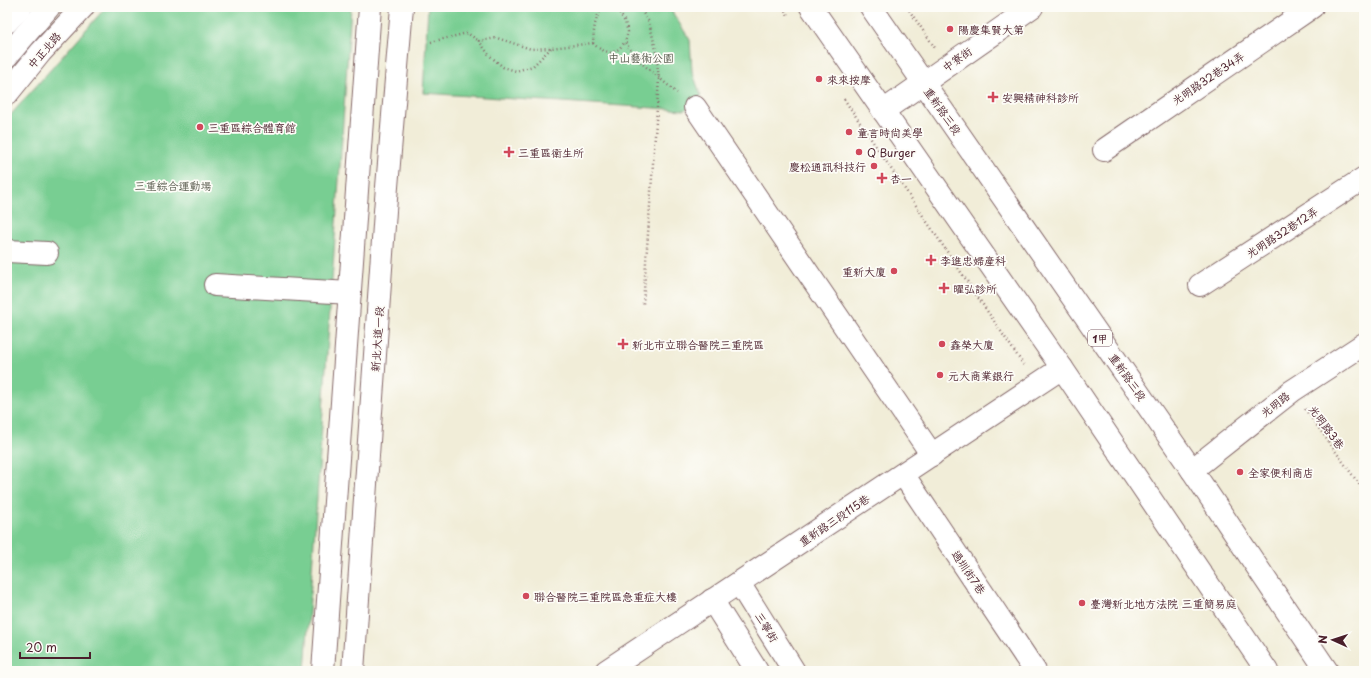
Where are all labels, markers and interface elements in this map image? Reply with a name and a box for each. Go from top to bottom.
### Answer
place label: 陽慶集賢大第 [958,21,1024,38]
marker: 陽慶集賢大第 [945,24,955,34]
street label: 中正北路 [23,28,65,72]
street label: 中寮街 [939,42,976,75]
street label: 光明路32巷34弄 [1168,47,1248,109]
park label: 中山藝術公園 [608,49,674,66]
place label: 來來按摩 [827,71,871,88]
marker: 來來按摩 [814,74,824,84]
street label: 重新路三段 [920,84,966,138]
place label: 安興精神科診所 [1002,89,1079,106]
marker: 安興精神科診所 [987,91,999,103]
place label: 三重區綜合體育館 [208,119,296,136]
marker: 三重區綜合體育館 [195,122,205,132]
place label: 童言時尚美學 [857,124,923,141]
marker: 童言時尚美學 [844,127,854,137]
place label: 三重區衛生所 [518,144,584,161]
place label: Q Burger [867,144,916,161]
marker: 三重區衛生所 [503,146,515,158]
marker: Q Burger [854,147,864,157]
place label: 慶松通訊科技行 [789,158,866,175]
marker: 慶松通訊科技行 [869,161,879,171]
place label: 杏一 [890,170,912,187]
marker: 杏一 [877,173,887,183]
park label: 三重綜合運動場 [135,177,212,194]
street label: 光明路32巷12弄 [1243,202,1321,262]
place label: 李進忠婦產科 [940,252,1006,269]
marker: 李進忠婦產科 [925,254,937,266]
place label: 重新大廈 [842,263,886,280]
marker: 重新大廈 [889,266,899,276]
place label: 曜弘診所 [953,280,997,297]
marker: 曜弘診所 [938,282,950,294]
street label: 新北大道一段 [366,305,388,373]
road number: 1甲 [1088,330,1112,346]
place label: 新北市立聯合醫院三重院區 [632,336,764,353]
place label: 鑫榮大廈 [950,336,994,353]
marker: 新北市立聯合醫院三重院區 [617,338,629,350]
marker: 鑫榮大廈 [937,339,947,349]
street label: 重新路三段 [1105,350,1151,404]
place label: 元大商業銀行 [948,367,1014,384]
marker: 元大商業銀行 [935,370,945,380]
street label: 光明路 [1257,387,1293,421]
street label: 光明路3巷 [1305,401,1349,453]
place label: 全家便利商店 [1248,464,1314,481]
marker: 全家便利商店 [1235,467,1245,477]
street label: 重新路三段115巷 [795,490,873,550]
street label: 過圳街7巷 [948,546,990,598]
place label: 聯合醫院三重院區急重症大樓 [534,588,677,605]
marker: 聯合醫院三重院區急重症大樓 [521,591,531,601]
place label: 臺灣新北地方法院 三重簡易庭 [1090,595,1237,612]
marker: 臺灣新北地方法院 三重簡易庭 [1077,598,1087,608]
street label: 三寧街 [751,609,783,646]
north arrow [1313,620,1353,660]
scale bar [20,634,90,660]
text: N [1314,634,1331,644]
text: 20 m [26,638,57,656]

